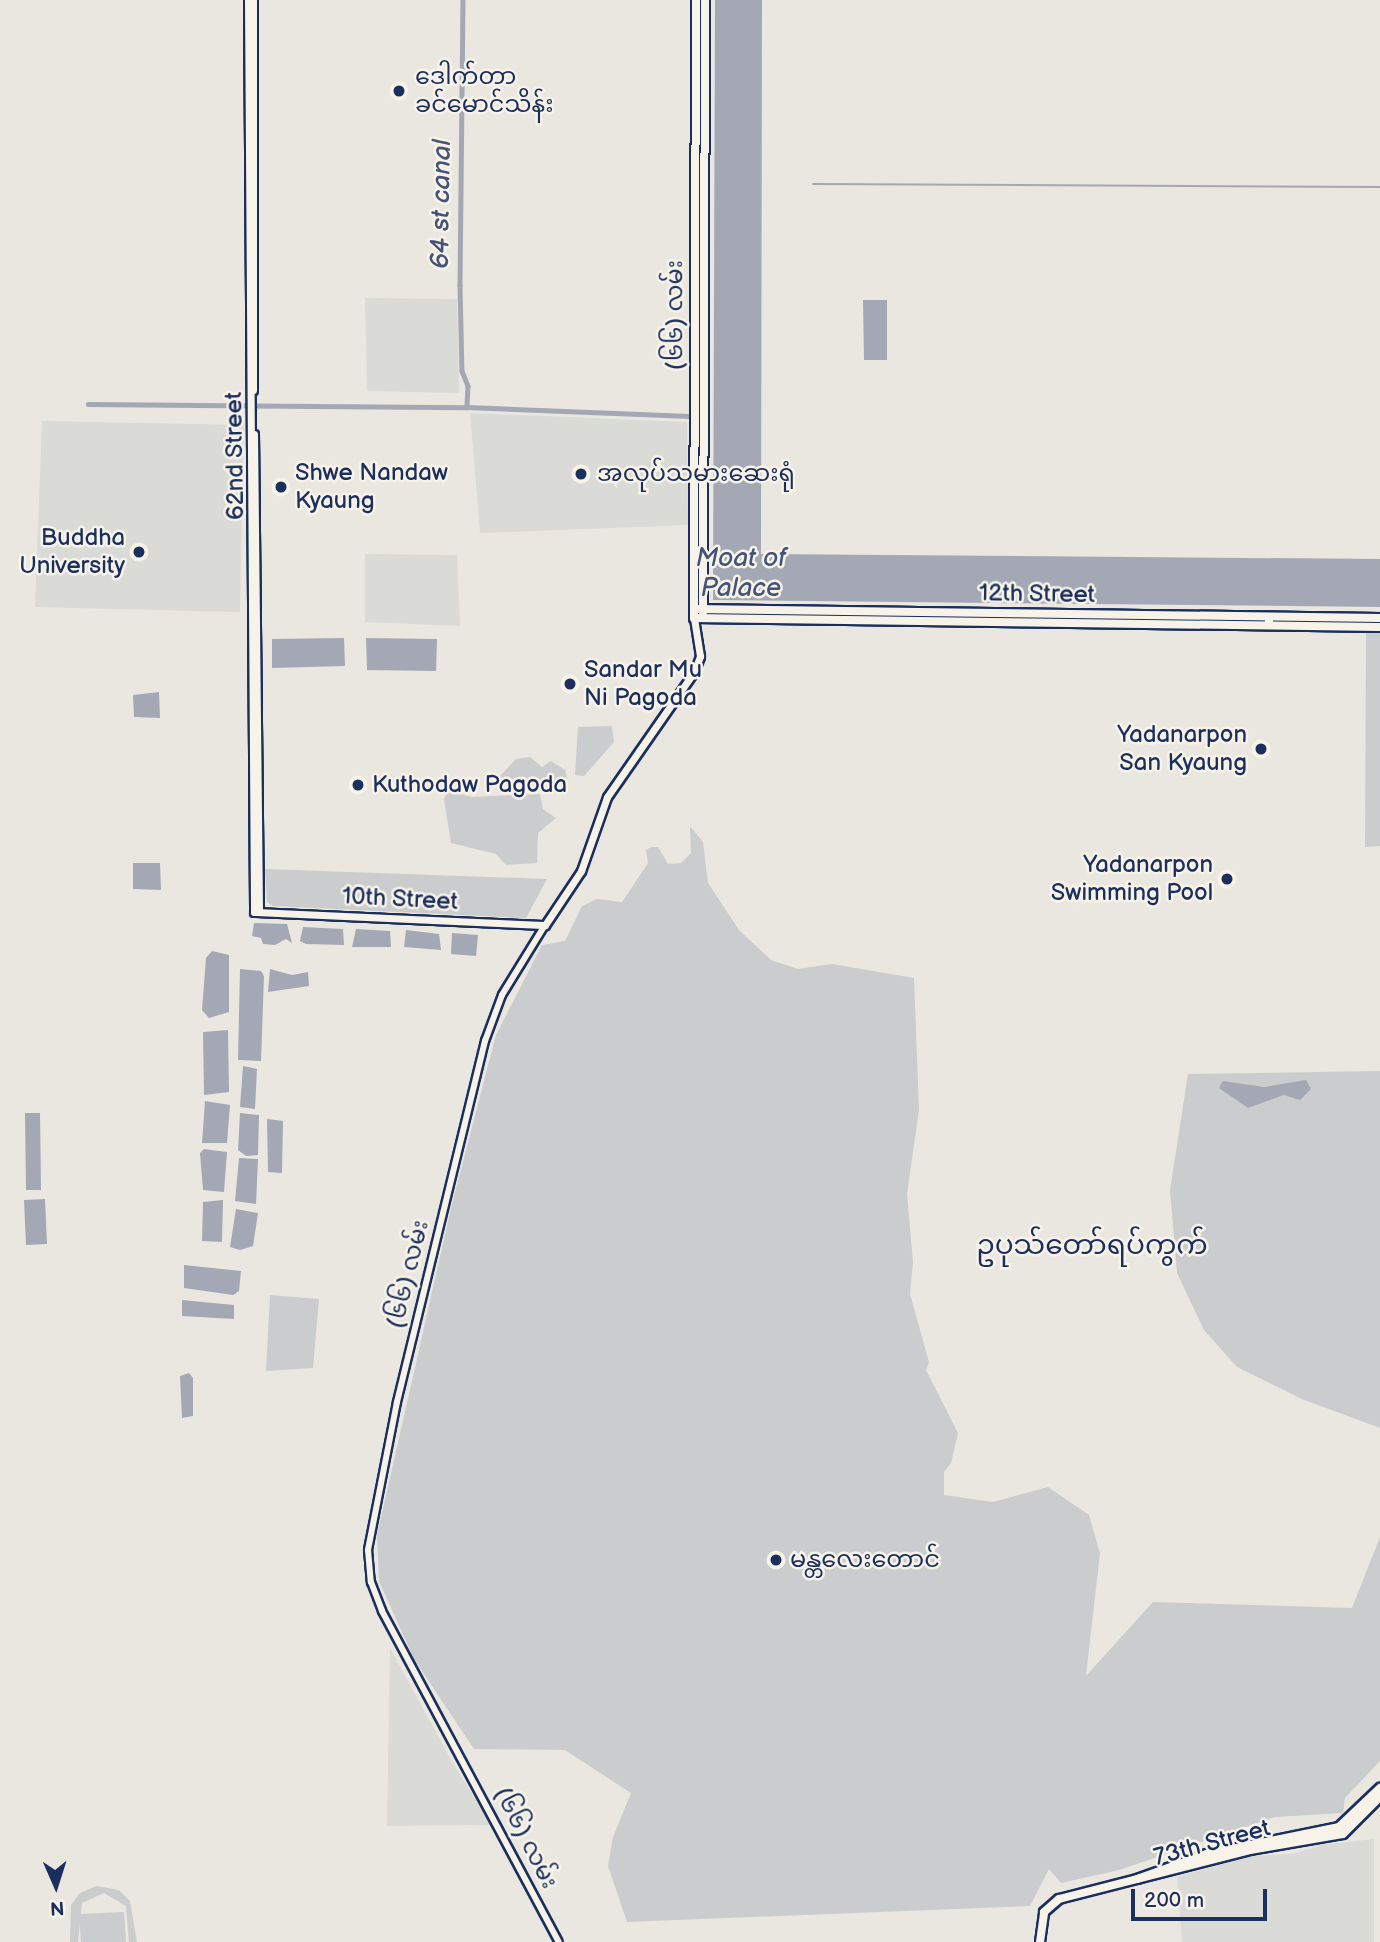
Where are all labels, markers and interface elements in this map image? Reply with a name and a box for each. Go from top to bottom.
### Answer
place label: ဒေါက်တာ ခင်မောင်သိန်း [415,63,553,119]
marker: ဒေါက်တာ ခင်မောင်သိန်း [389,81,409,101]
water label: 64 st canal [425,139,459,269]
street label: (၆၆) လမ်း [661,260,689,370]
street label: 62nd Street [219,392,251,520]
place label: Shwe Nandaw Kyaung [295,459,448,515]
place label: အလုပ်သမားဆေးရုံ [597,460,795,488]
marker: အလုပ်သမားဆေးရုံ [571,464,591,484]
marker: Shwe Nandaw Kyaung [273,479,289,495]
place label: Buddha University [19,524,125,580]
water label: Moat of Palace [696,543,786,604]
marker: Buddha University [131,544,147,560]
street label: 12th Street [979,579,1095,609]
place label: Sandar Mu Ni Pagoda [584,656,702,712]
marker: Sandar Mu Ni Pagoda [562,676,578,692]
place label: Yadanarpon San Kyaung [1117,721,1247,777]
marker: Yadanarpon San Kyaung [1253,741,1269,757]
place label: Kuthodaw Pagoda [372,771,567,799]
marker: Kuthodaw Pagoda [350,777,366,793]
place label: Yadanarpon Swimming Pool [1051,851,1213,907]
marker: Yadanarpon Swimming Pool [1219,871,1235,887]
street label: 10th Street [341,882,459,916]
street label: (၆၆) လမ်း [381,1217,435,1331]
district label: ဥပုသ်တော်ရပ်ကွက် [976,1229,1208,1263]
place label: မန္တလေးတောင် [790,1546,940,1574]
marker: မန္တလေးတောင် [768,1552,784,1568]
street label: (၆၆) လမ်း [488,1782,564,1894]
street label: 73th Street [1151,1814,1273,1872]
north arrow [21,1851,91,1921]
scale bar [1135,1876,1272,1920]
text: 200 m [1144,1888,1204,1913]
text: N [49,1896,65,1919]

